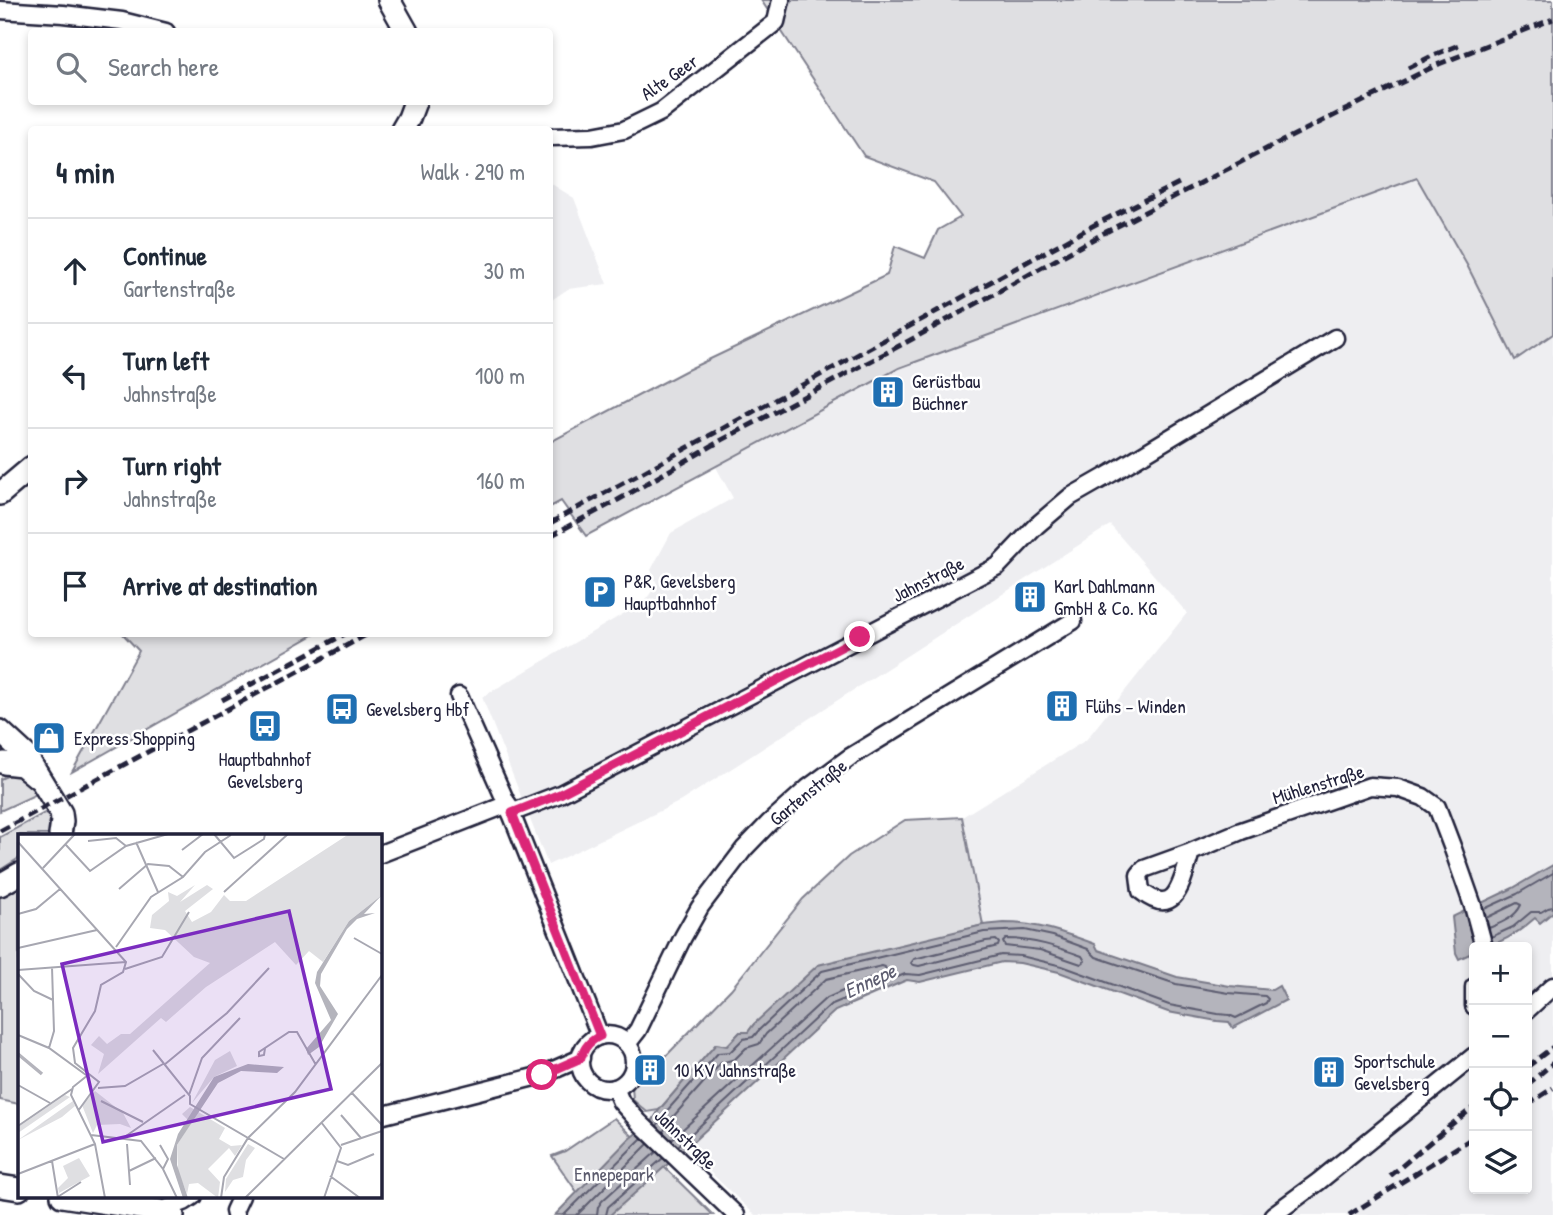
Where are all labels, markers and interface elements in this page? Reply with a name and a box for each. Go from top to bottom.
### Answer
search box [28,28,553,105]
icon: search [52,48,90,86]
street label: Alte Geer [635,48,703,106]
text: Search here [108,49,219,84]
text: 4 min [56,152,115,192]
text: Walk · 290 m [421,156,525,187]
text: Continue [123,238,207,273]
icon: ahead [56,252,94,290]
text: 30 m [483,255,525,286]
text: Gartenstraße [123,273,235,304]
text: Turn left [123,343,209,378]
icon: left [56,357,94,395]
text: 100 m [475,360,525,391]
place label: Gerüstbau Büchner [912,368,981,416]
building icon: Gerüstbau Büchner [869,373,907,411]
text: Jahnstraße [123,378,217,409]
text: Turn right [123,448,221,483]
icon: right [56,462,94,500]
text: 160 m [476,465,525,496]
text: Jahnstraße [123,483,217,514]
street label: Jahnstraße [888,550,969,608]
icon: arrive [56,567,94,605]
text: Arrive at destination [123,568,318,603]
place label: P&R, Gevelsberg Hauptbahnhof [624,568,735,616]
parking icon: P&R, Gevelsberg Hauptbahnhof [581,573,619,611]
place label: Karl Dahlmann GmbH & Co. KG [1054,573,1157,621]
building icon: Karl Dahlmann GmbH & Co. KG [1011,578,1049,616]
route end [844,621,875,652]
building icon: Flühs – Winden [1043,687,1081,725]
bus stop icon: Gevelsberg Hbf [323,690,361,728]
place label: Flühs – Winden [1085,693,1186,719]
place label: Gevelsberg Hbf [366,696,469,722]
bus stop icon: Hauptbahnhof Gevelsberg [246,707,284,745]
shop icon: Express Shopping [30,719,68,757]
place label: Express Shopping [74,725,195,751]
place label: Hauptbahnhof Gevelsberg [219,746,312,794]
street label: Gartenstraße [764,752,853,831]
street label: Mühlenstraße [1269,758,1367,810]
inset map [18,834,382,1198]
map controls [1469,942,1532,1194]
button: + [1469,942,1532,1005]
water label: Ennepe [839,955,902,1005]
button: − [1469,1005,1532,1068]
place label: Sportschule Gevelsberg [1354,1048,1436,1096]
building icon: 10 KV Jahnstraße [631,1051,669,1089]
building icon: Sportschule Gevelsberg [1310,1053,1348,1091]
place label: 10 KV Jahnstraße [674,1057,796,1083]
route start [526,1059,557,1090]
button: locate [1469,1068,1532,1131]
street label: Jahnstraße [649,1103,723,1175]
button: layers [1469,1131,1532,1194]
park label: Ennepepark [574,1161,654,1187]

